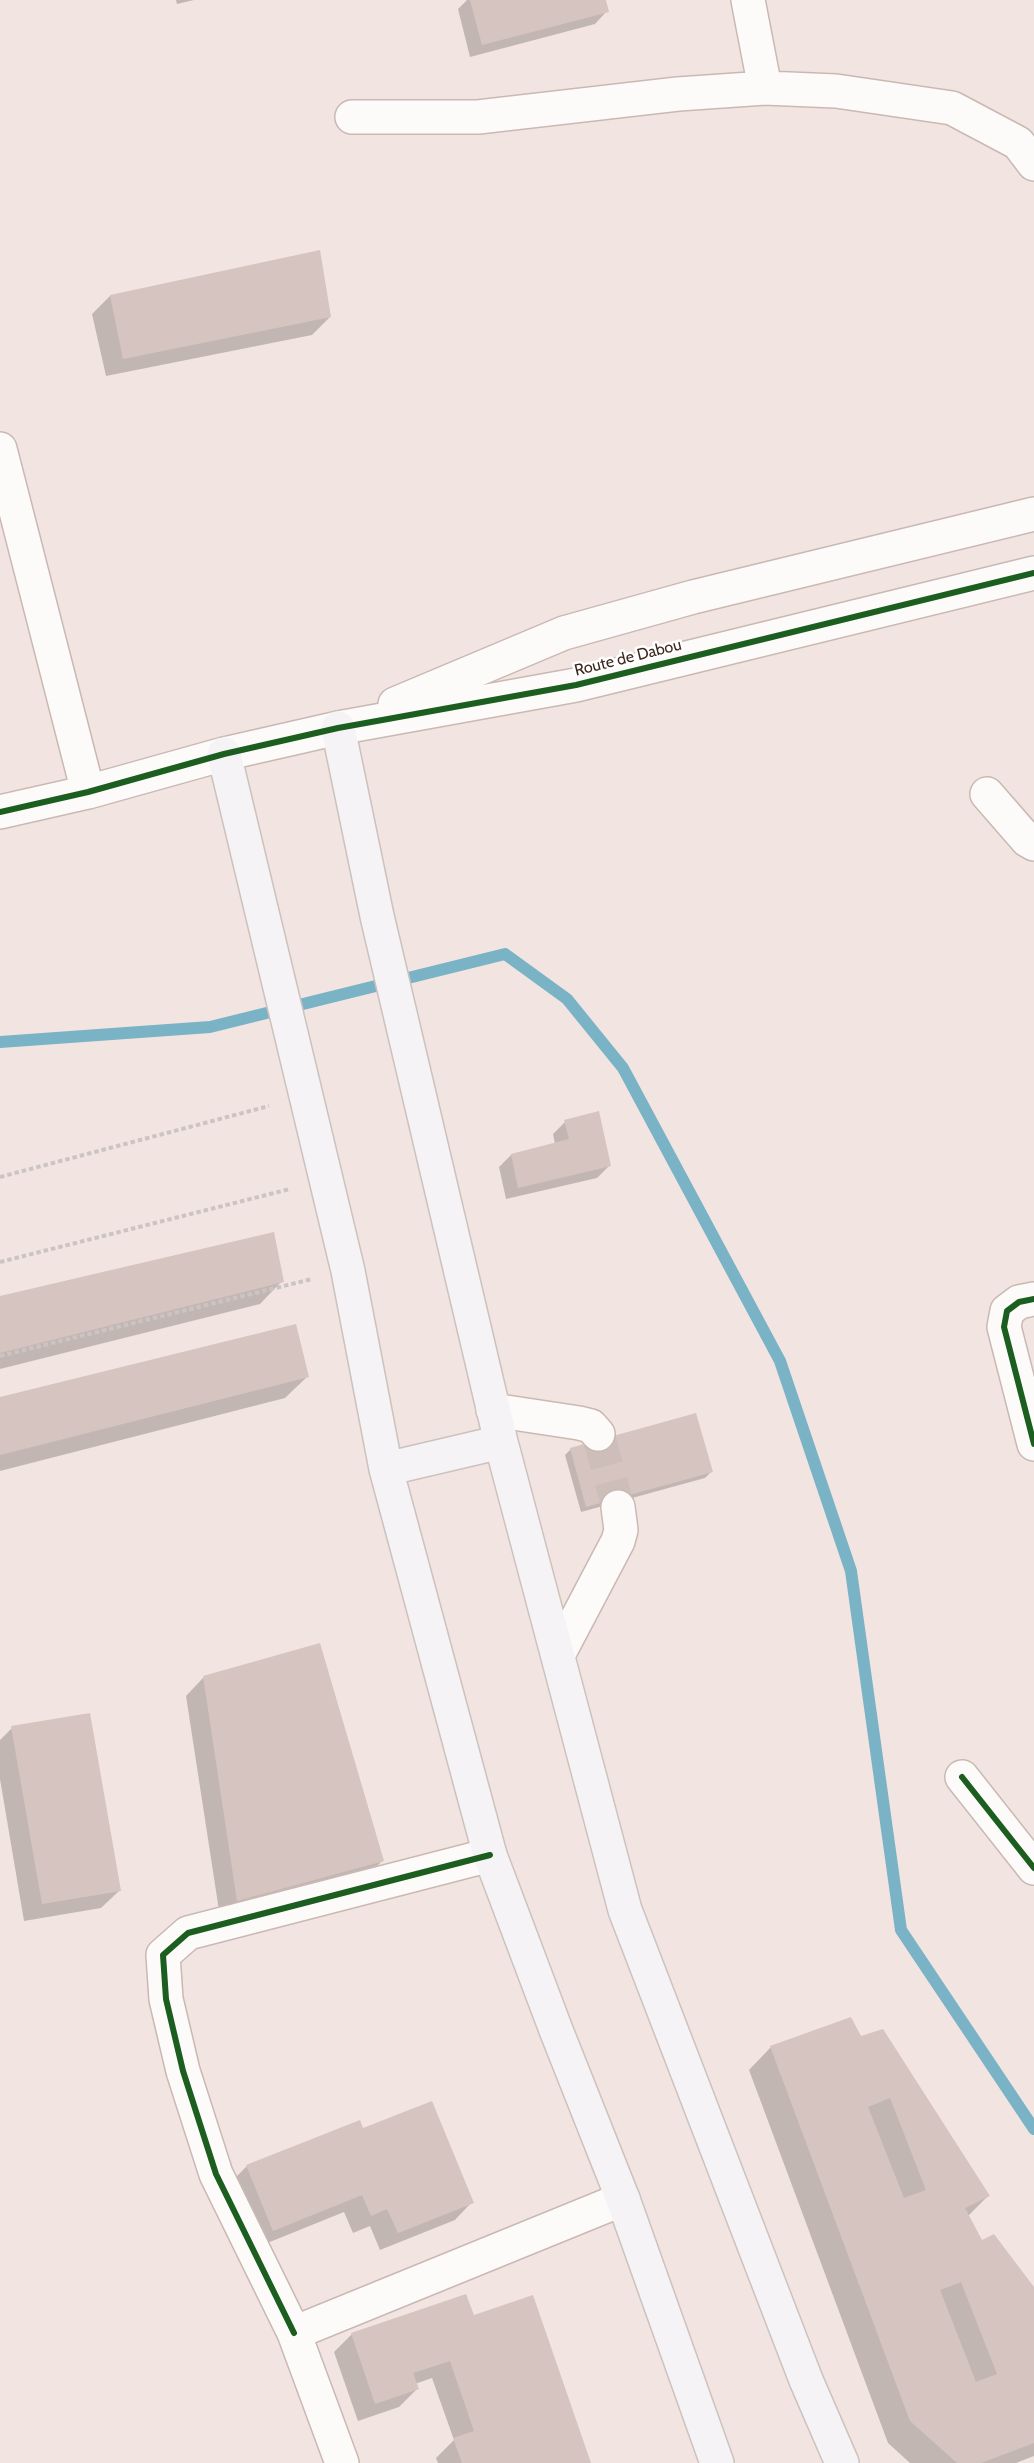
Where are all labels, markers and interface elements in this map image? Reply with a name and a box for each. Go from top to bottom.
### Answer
street label: Route de Dabou [573,635,683,681]

